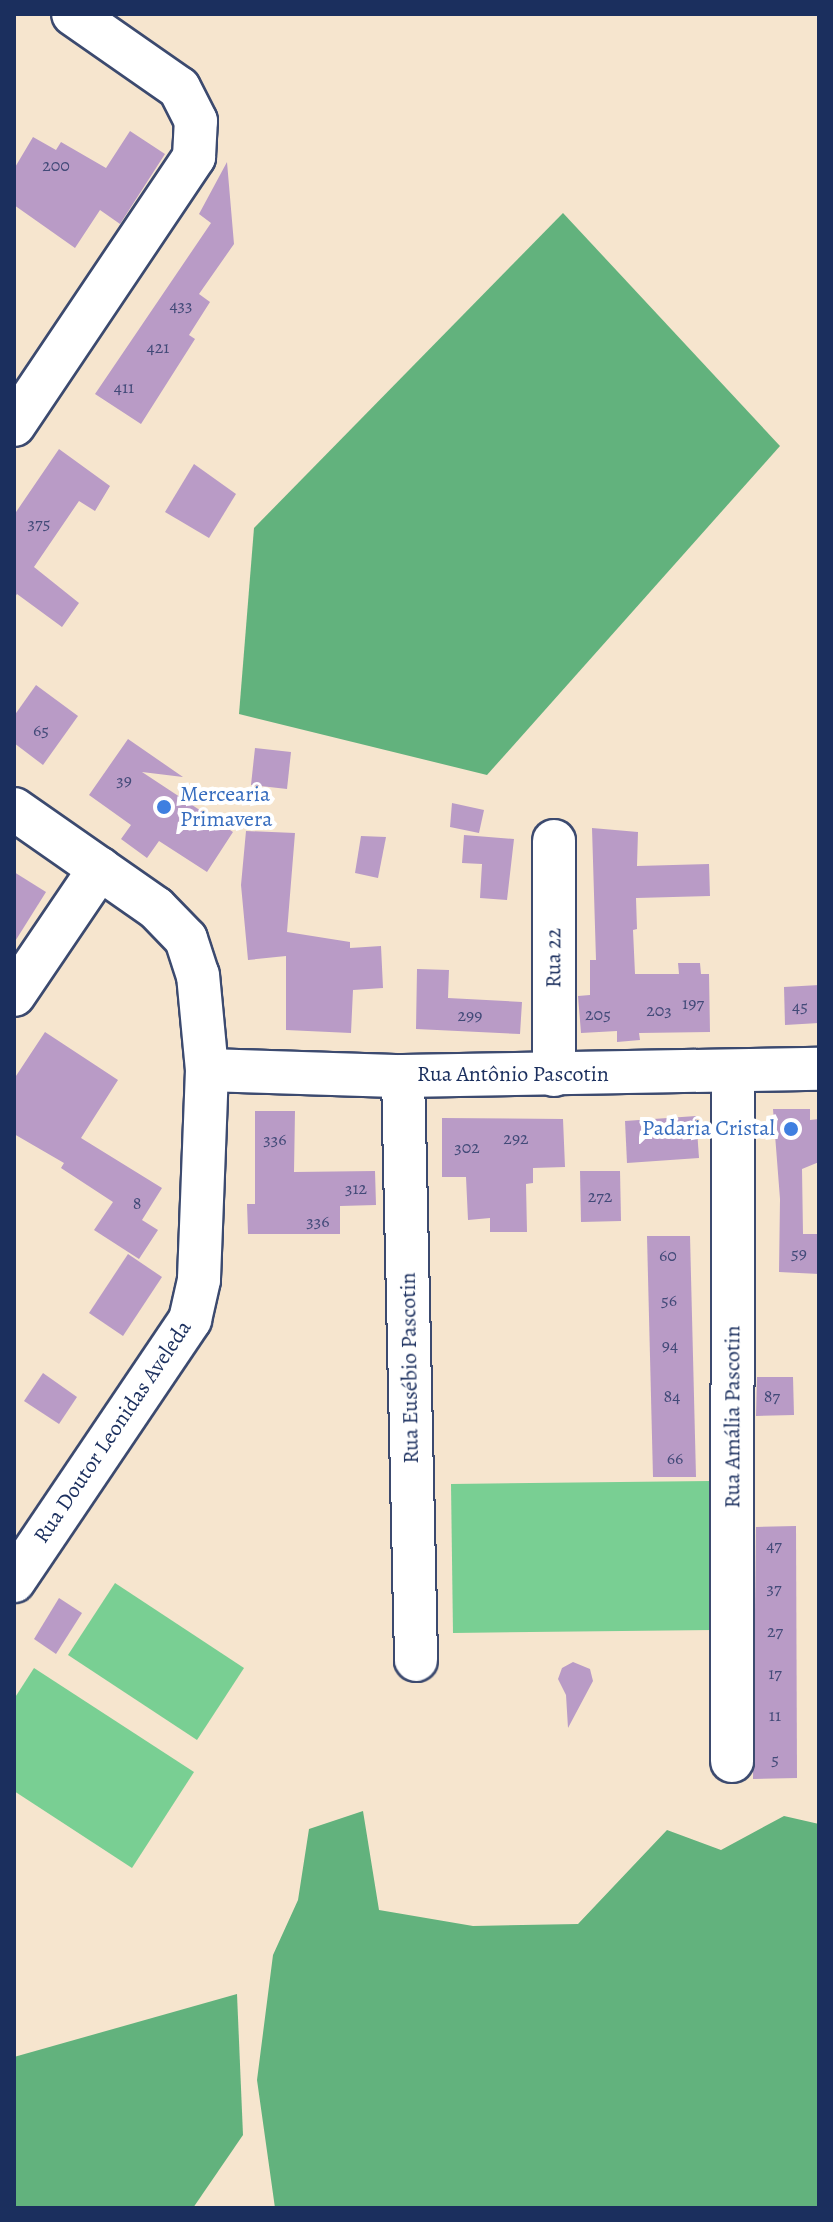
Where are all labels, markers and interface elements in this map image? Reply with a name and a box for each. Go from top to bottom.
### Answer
house number: 200 [42,154,70,176]
house number: 433 [169,294,193,316]
house number: 421 [147,336,169,358]
house number: 411 [114,376,134,398]
house number: 375 [28,512,50,534]
house number: 65 [33,719,49,741]
house number: 39 [116,769,132,791]
place label: Mercearia Primavera [180,781,272,832]
marker: Mercearia Primavera [155,798,173,816]
street label: Rua 22 [541,928,567,988]
house number: 197 [682,992,704,1014]
house number: 45 [792,995,808,1017]
house number: 203 [646,999,672,1021]
house number: 205 [585,1003,611,1025]
house number: 299 [458,1004,482,1026]
street label: Rua Antônio Pascotin [417,1062,609,1088]
place label: Padaria Cristal [642,1116,775,1142]
marker: Padaria Cristal [782,1120,800,1138]
house number: 292 [503,1127,529,1149]
house number: 336 [263,1128,287,1150]
house number: 302 [454,1136,480,1158]
house number: 312 [345,1177,367,1199]
house number: 272 [588,1185,612,1207]
house number: 8 [133,1192,141,1214]
house number: 336 [306,1210,330,1232]
house number: 59 [791,1242,807,1264]
house number: 60 [659,1244,677,1266]
street label: Rua Eusébio Pascotin [395,1272,425,1464]
house number: 56 [661,1289,677,1311]
street label: Rua Doutor Leonidas Aveleda [28,1316,198,1548]
street label: Rua Amália Pascotin [720,1326,746,1508]
house number: 94 [662,1334,678,1356]
house number: 84 [664,1385,680,1407]
house number: 87 [764,1385,780,1407]
house number: 66 [667,1447,683,1469]
house number: 47 [766,1534,782,1556]
house number: 37 [766,1577,782,1599]
house number: 27 [767,1620,783,1642]
house number: 17 [768,1662,782,1684]
house number: 11 [769,1704,781,1726]
house number: 5 [771,1748,779,1770]

